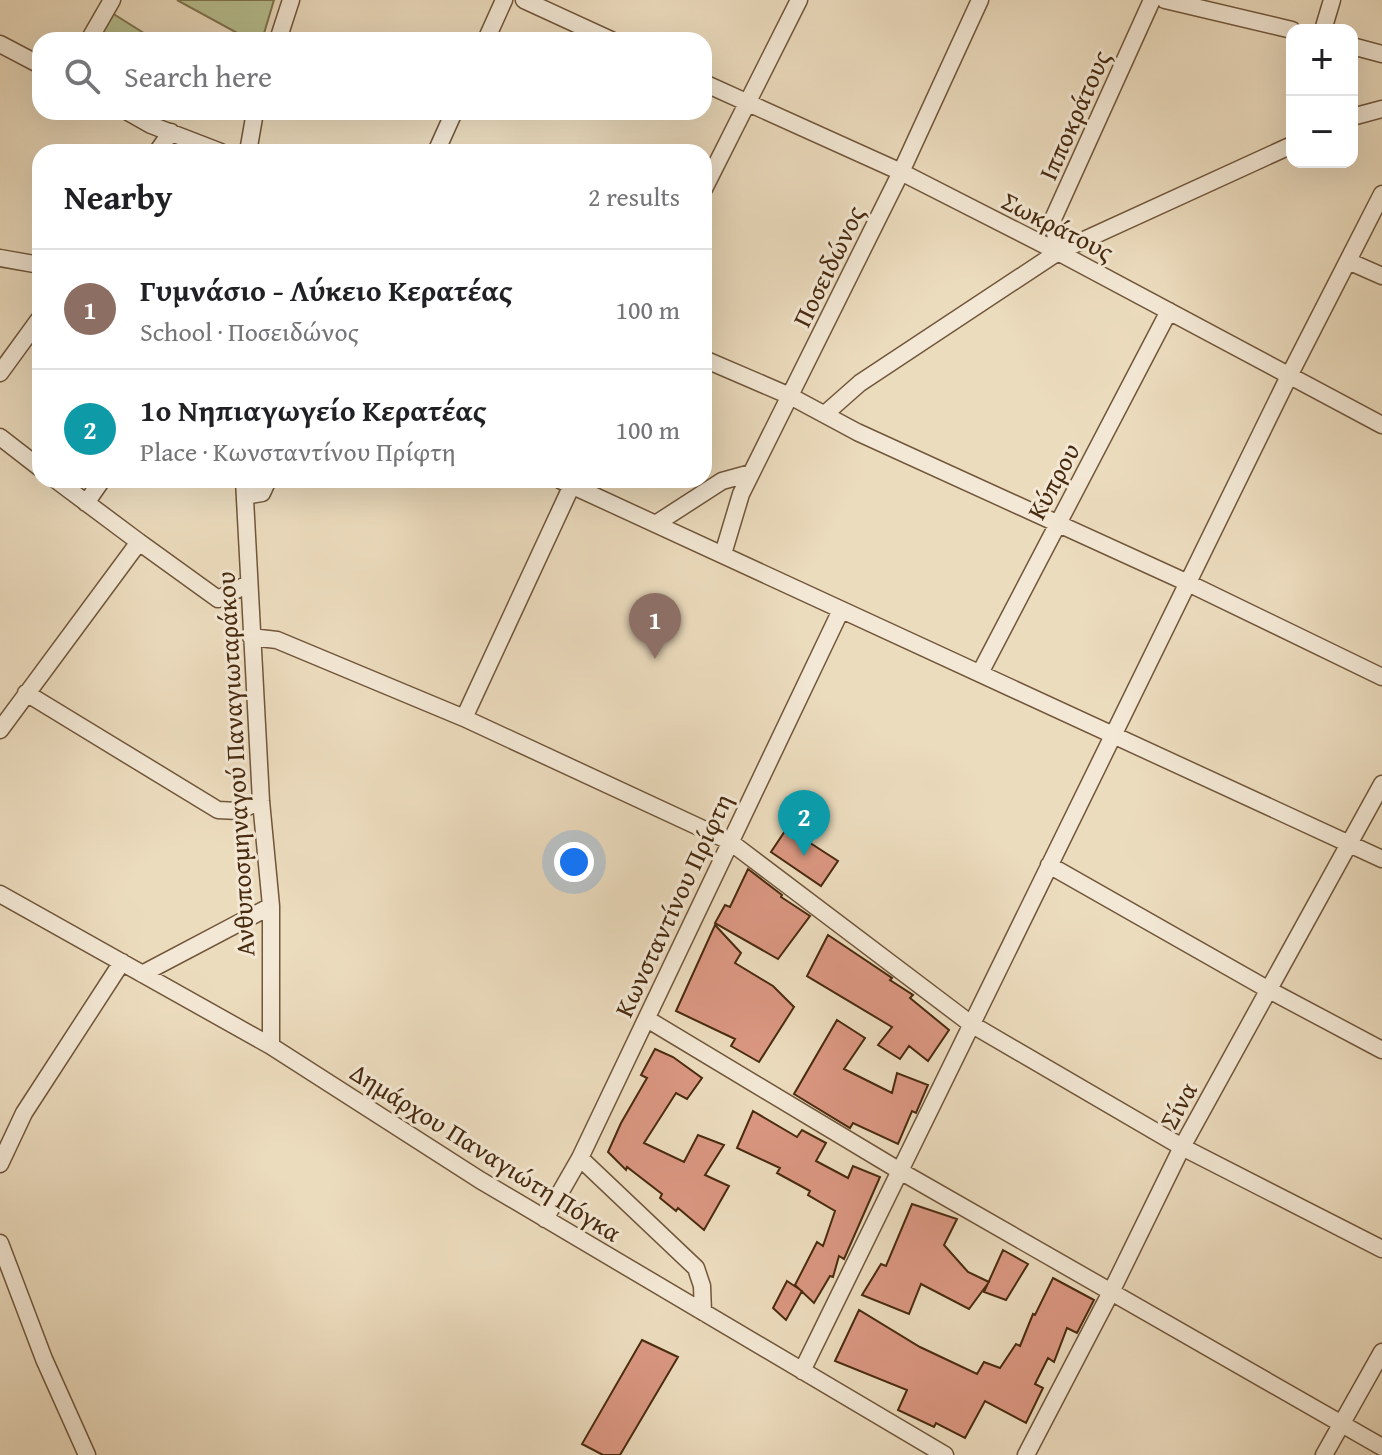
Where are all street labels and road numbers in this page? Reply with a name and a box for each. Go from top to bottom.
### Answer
street label: Ιπποκράτους [1028,44,1120,186]
street label: Σωκράτους [995,181,1121,271]
street label: Ποσειδώνος [782,199,874,333]
street label: Κύπρου [1017,436,1089,526]
street label: Ανθυποσμηναγού Παναγιωταράκου [205,571,265,957]
street label: Κωνσταντίνου Πρίφτη [604,787,742,1023]
street label: Δημάρχου Παναγιώτη Πόγκα [343,1053,629,1251]
street label: Σίνα [1149,1074,1207,1136]

